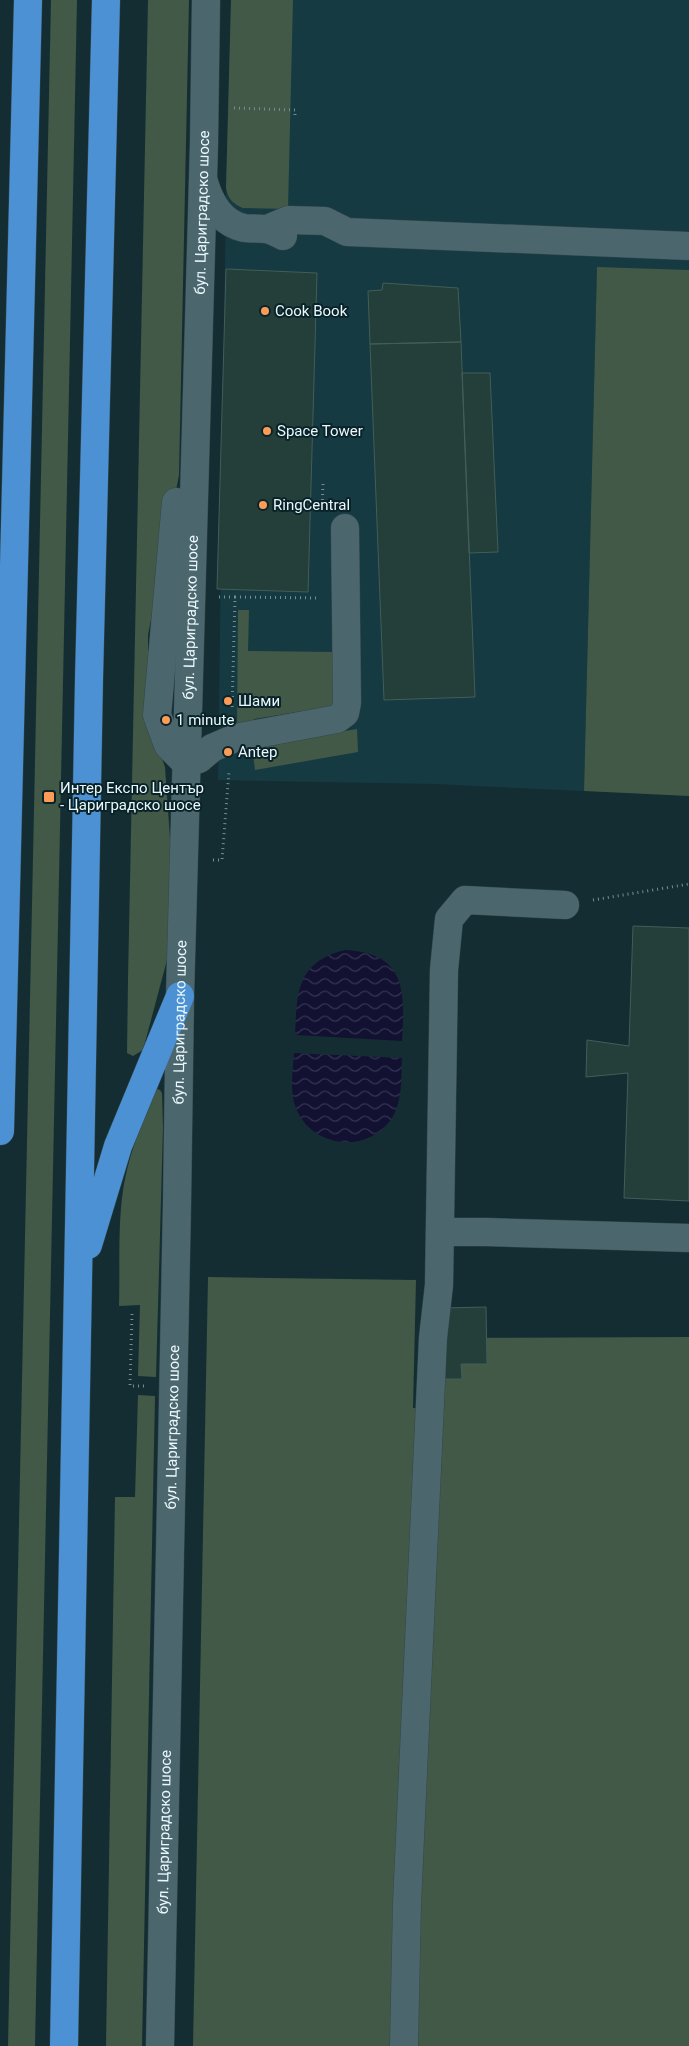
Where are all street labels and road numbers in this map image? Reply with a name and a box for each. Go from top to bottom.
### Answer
street label: бул. Цариградско шосе [191,130,213,295]
street label: бул. Цариградско шосе [179,535,202,700]
street label: бул. Цариградско шосе [169,940,191,1105]
street label: бул. Цариградско шосе [162,1345,183,1509]
street label: бул. Цариградско шосе [154,1750,175,1914]

